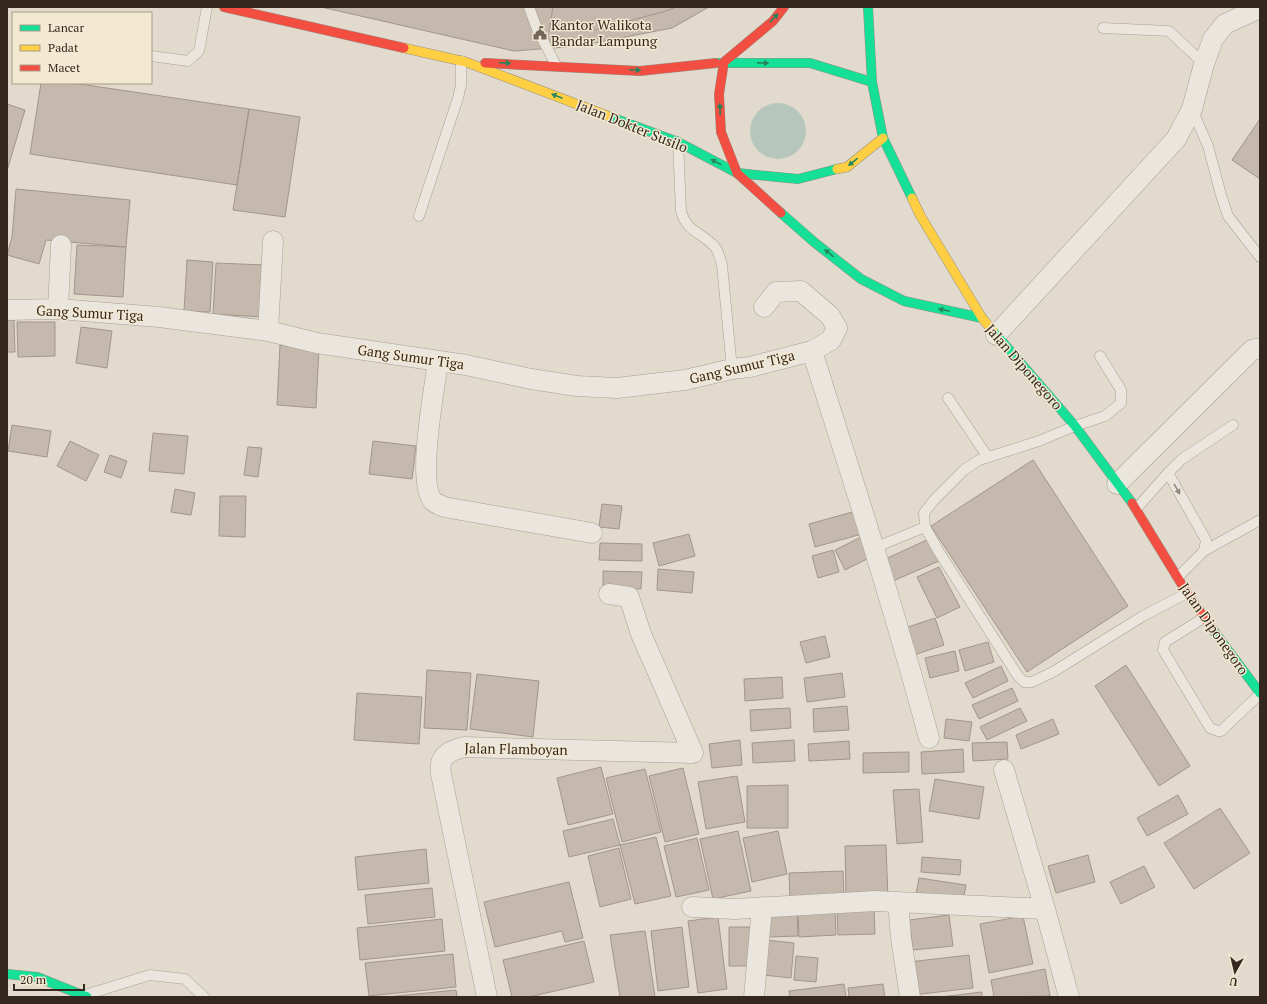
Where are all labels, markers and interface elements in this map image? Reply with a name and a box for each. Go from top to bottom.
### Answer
legend [12,12,152,84]
one-way arrow [769,14,778,23]
place label: Kantor Walikota Bandar Lampung [551,15,658,50]
text: Lancar [48,20,84,35]
public building icon: Kantor Walikota Bandar Lampung [532,25,548,41]
text: Padat [48,40,79,55]
text: Macet [48,60,81,75]
one-way arrow [499,60,511,67]
one-way arrow [757,60,770,66]
one-way arrow [629,67,641,74]
one-way arrow [551,93,563,99]
street label: Jalan Dokter Susilo [574,95,691,157]
one-way arrow [717,102,723,115]
one-way arrow [848,158,859,167]
one-way arrow [710,159,721,165]
one-way arrow [824,249,834,258]
street label: Gang Sumur Tiga [36,300,144,325]
one-way arrow [937,306,950,312]
street label: Jalan Diponegoro [982,320,1067,414]
street label: Gang Sumur Tiga [356,340,466,373]
street label: Gang Sumur Tiga [687,345,796,388]
one-way arrow [1174,483,1181,495]
street label: Jalan Diponegoro [1176,579,1253,679]
street label: Jalan Flamboyan [464,738,569,759]
north arrow [1215,952,1255,992]
scale bar [14,966,84,992]
text: 20 m [20,972,47,987]
text: U [1229,974,1238,989]

